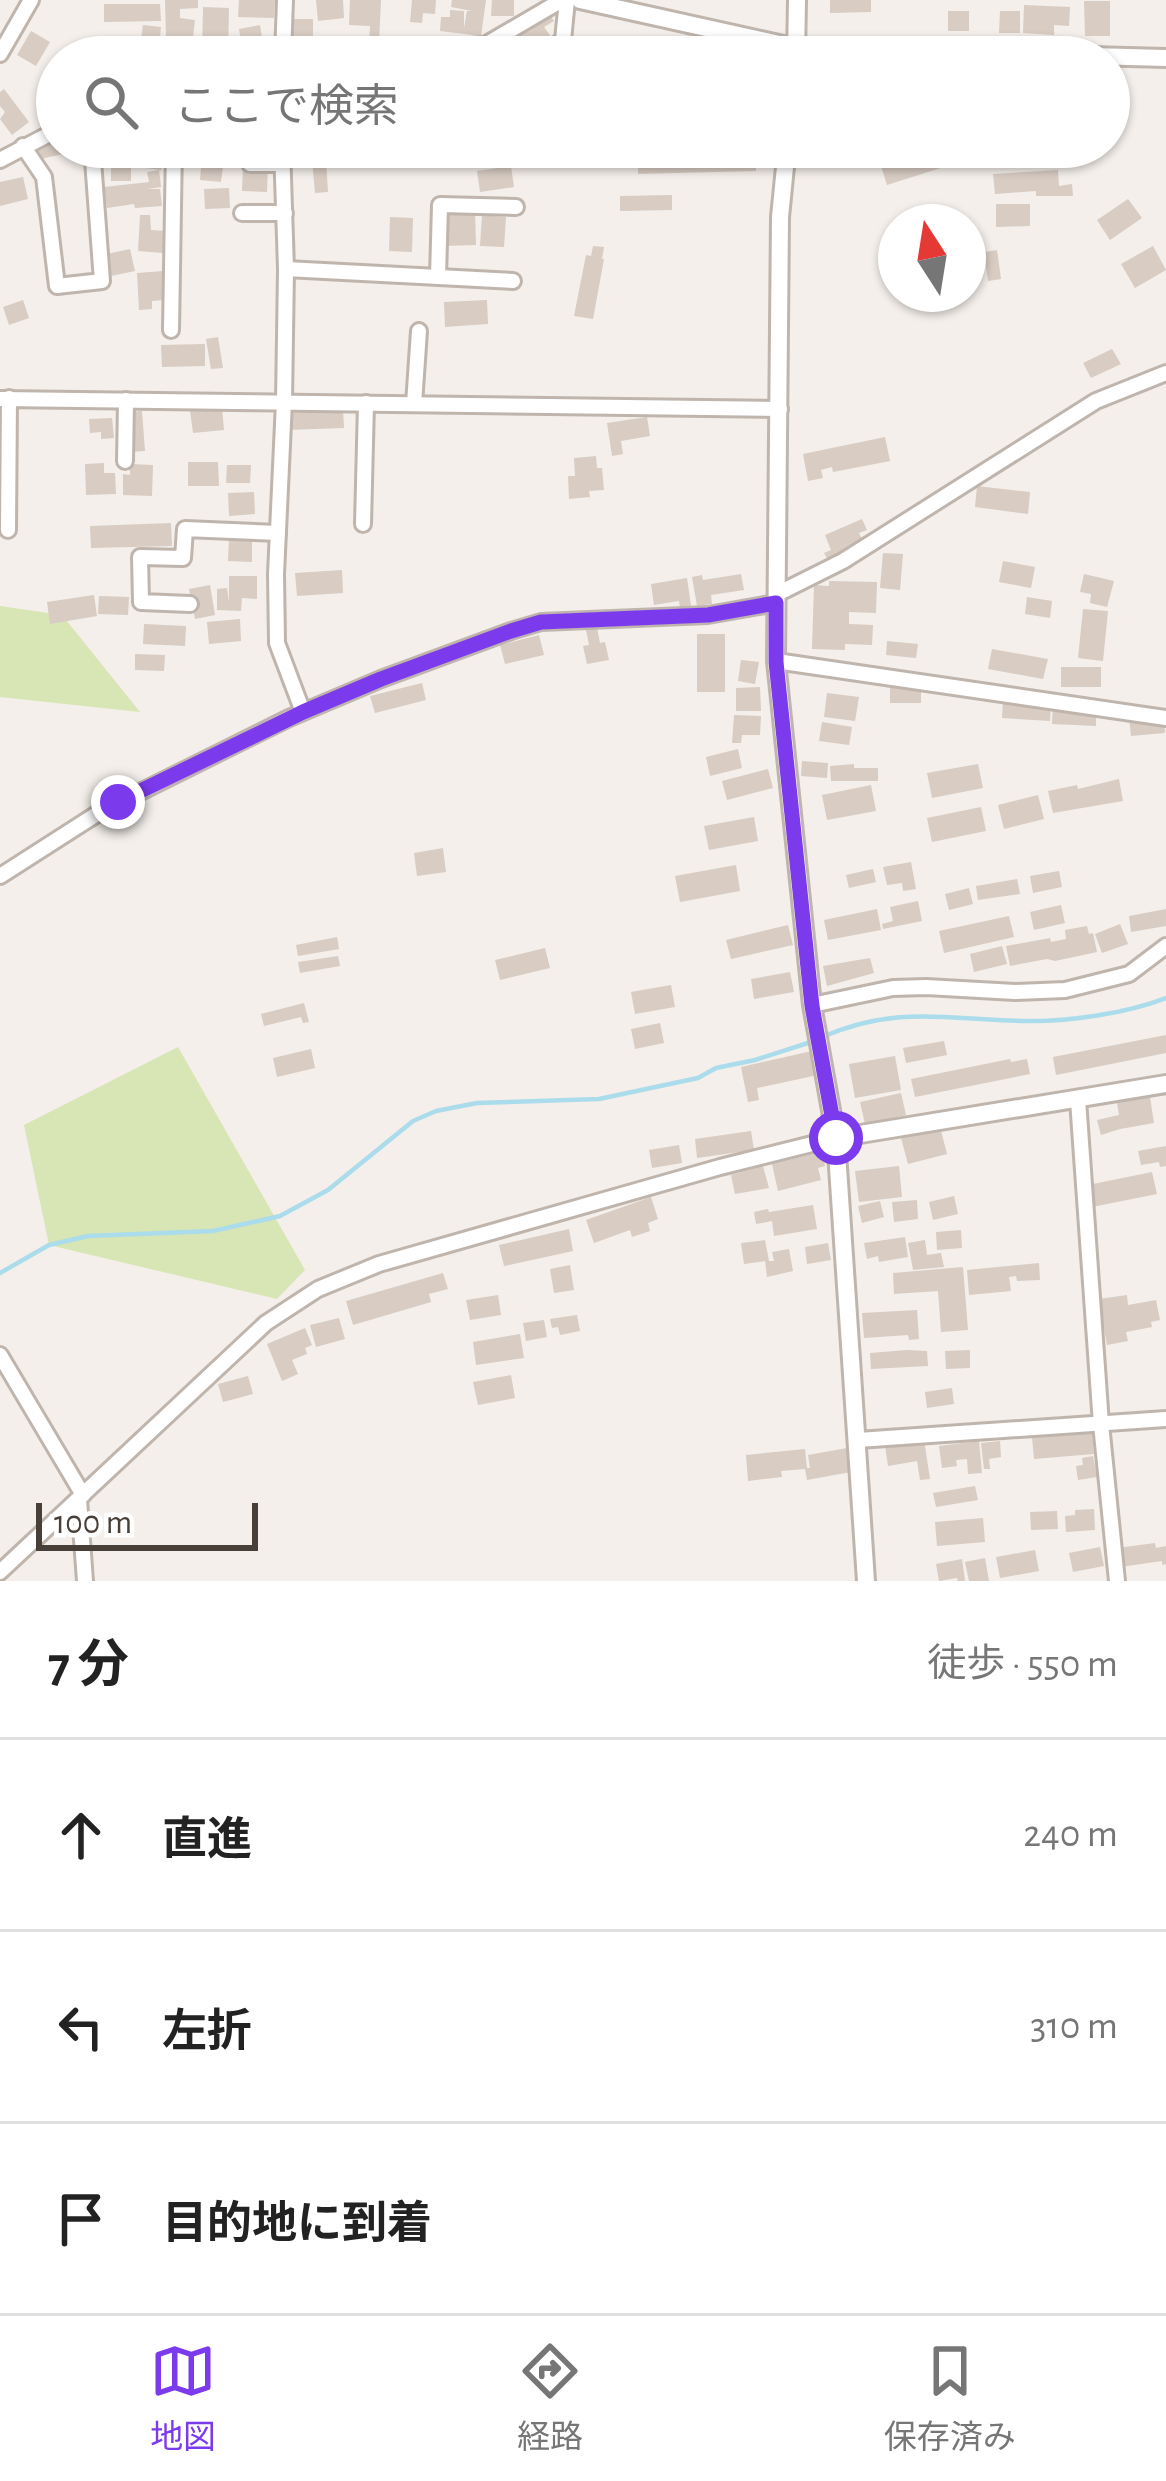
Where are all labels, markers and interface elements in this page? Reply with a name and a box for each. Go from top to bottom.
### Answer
search box [36,36,1130,168]
icon: search [78,69,144,135]
text: ここで検索 [174,85,399,130]
north arrow [878,204,986,312]
route end [91,775,145,829]
route start [809,1111,863,1165]
scale bar [36,1497,258,1550]
text: 100 m [54,1507,132,1540]
text: 7 分 [48,1640,129,1691]
text: 徒歩 · 550 m [927,1645,1118,1684]
icon: ahead [48,1802,114,1868]
text: 240 m [1023,1815,1118,1854]
text: 直進 [162,1818,252,1863]
icon: left [48,1994,114,2060]
text: 310 m [1030,2007,1118,2046]
text: 左折 [162,2010,252,2055]
icon: arrive [48,2186,114,2252]
text: 目的地に到着 [162,2202,432,2247]
tab: 地図 [150,2338,216,2459]
tab: 経路 [517,2338,583,2459]
tab: 保存済み [884,2338,1016,2459]

